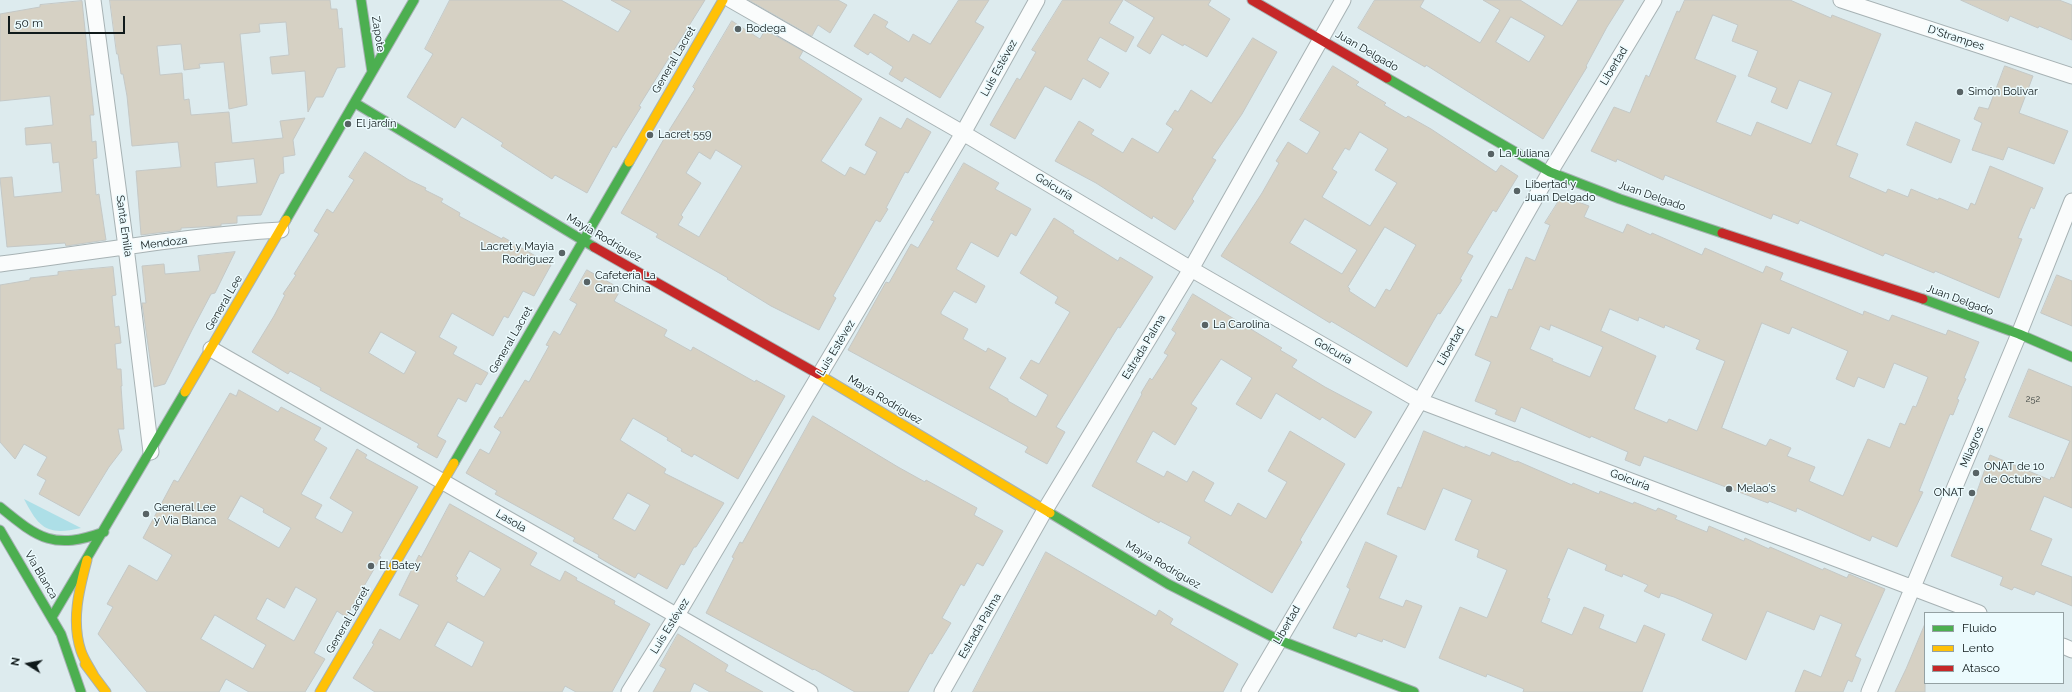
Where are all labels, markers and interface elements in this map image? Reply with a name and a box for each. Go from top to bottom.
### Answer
scale bar [10,8,127,34]
street label: Zapote [369,15,387,53]
text: 50 m [15,16,43,30]
place label: Bodega [746,22,786,36]
street label: D'Strampes [1926,23,1986,53]
street label: General Lacret [650,24,698,96]
marker: Bodega [733,24,743,34]
street label: Juan Delgado [1333,28,1401,74]
street label: Luis Estévez [978,37,1020,99]
street label: Libertad [1597,44,1631,88]
place label: Simón Bolivar [1968,85,2038,99]
marker: Simón Bolivar [1955,87,1965,97]
place label: El jardín [356,117,396,131]
marker: El jardín [343,119,353,129]
place label: Lacret 559 [658,128,711,142]
marker: Lacret 559 [645,130,655,140]
place label: La Juliana [1499,147,1550,161]
marker: La Juliana [1486,149,1496,159]
street label: Goicuría [1033,171,1075,203]
place label: Libertad y Juan Delgado [1525,178,1595,204]
street label: Juan Delgado [1617,178,1687,214]
marker: Libertad y Juan Delgado [1512,186,1522,196]
street label: Santa Emilia [113,194,135,258]
street label: Mayía Rodríguez [564,211,644,265]
street label: Mendoza [140,234,188,252]
place label: Lacret y Mayia Rodriguez [480,240,554,266]
marker: Lacret y Mayia Rodriguez [557,248,567,258]
place label: Cafetería La Gran China [595,269,656,295]
street label: General Lee [203,273,245,333]
marker: Cafetería La Gran China [582,277,592,287]
street label: Juan Delgado [1925,282,1995,318]
street label: General Lacret [487,304,535,376]
street label: Estrada Palma [1120,312,1168,382]
street label: Luis Estévez [814,318,858,378]
place label: La Carolina [1213,318,1270,332]
marker: La Carolina [1200,320,1210,330]
street label: Libertad [1435,324,1467,368]
street label: Goicuría [1312,335,1354,367]
street label: Mayía Rodríguez [845,373,925,427]
house number: 252 [2026,394,2040,404]
street label: Milagros [1957,424,1987,470]
place label: ONAT de 10 de Octubre [1984,460,2045,486]
street label: Goicuría [1608,466,1652,494]
marker: ONAT de 10 de Octubre [1971,468,1981,478]
place label: Melao's [1737,482,1776,496]
marker: Melao's [1724,484,1734,494]
place label: ONAT [1934,486,1964,500]
marker: ONAT [1967,488,1977,498]
place label: General Lee y Via Blanca [154,501,216,527]
street label: Lasola [493,507,529,535]
marker: General Lee y Via Blanca [141,509,151,519]
street label: Mayía Rodríguez [1123,538,1203,592]
street label: Vía Blanca [22,549,60,601]
place label: El Batey [379,559,421,573]
marker: El Batey [366,561,376,571]
street label: General Lacret [324,584,372,656]
street label: Estrada Palma [956,591,1004,661]
street label: Luis Estévez [648,596,692,656]
street label: Libertad [1271,603,1303,647]
legend [1924,612,2064,684]
text: Fluido [1962,621,1997,635]
text: Lento [1962,641,1994,655]
north arrow [8,644,48,684]
text: N [9,656,23,667]
text: Atasco [1962,661,2000,675]

